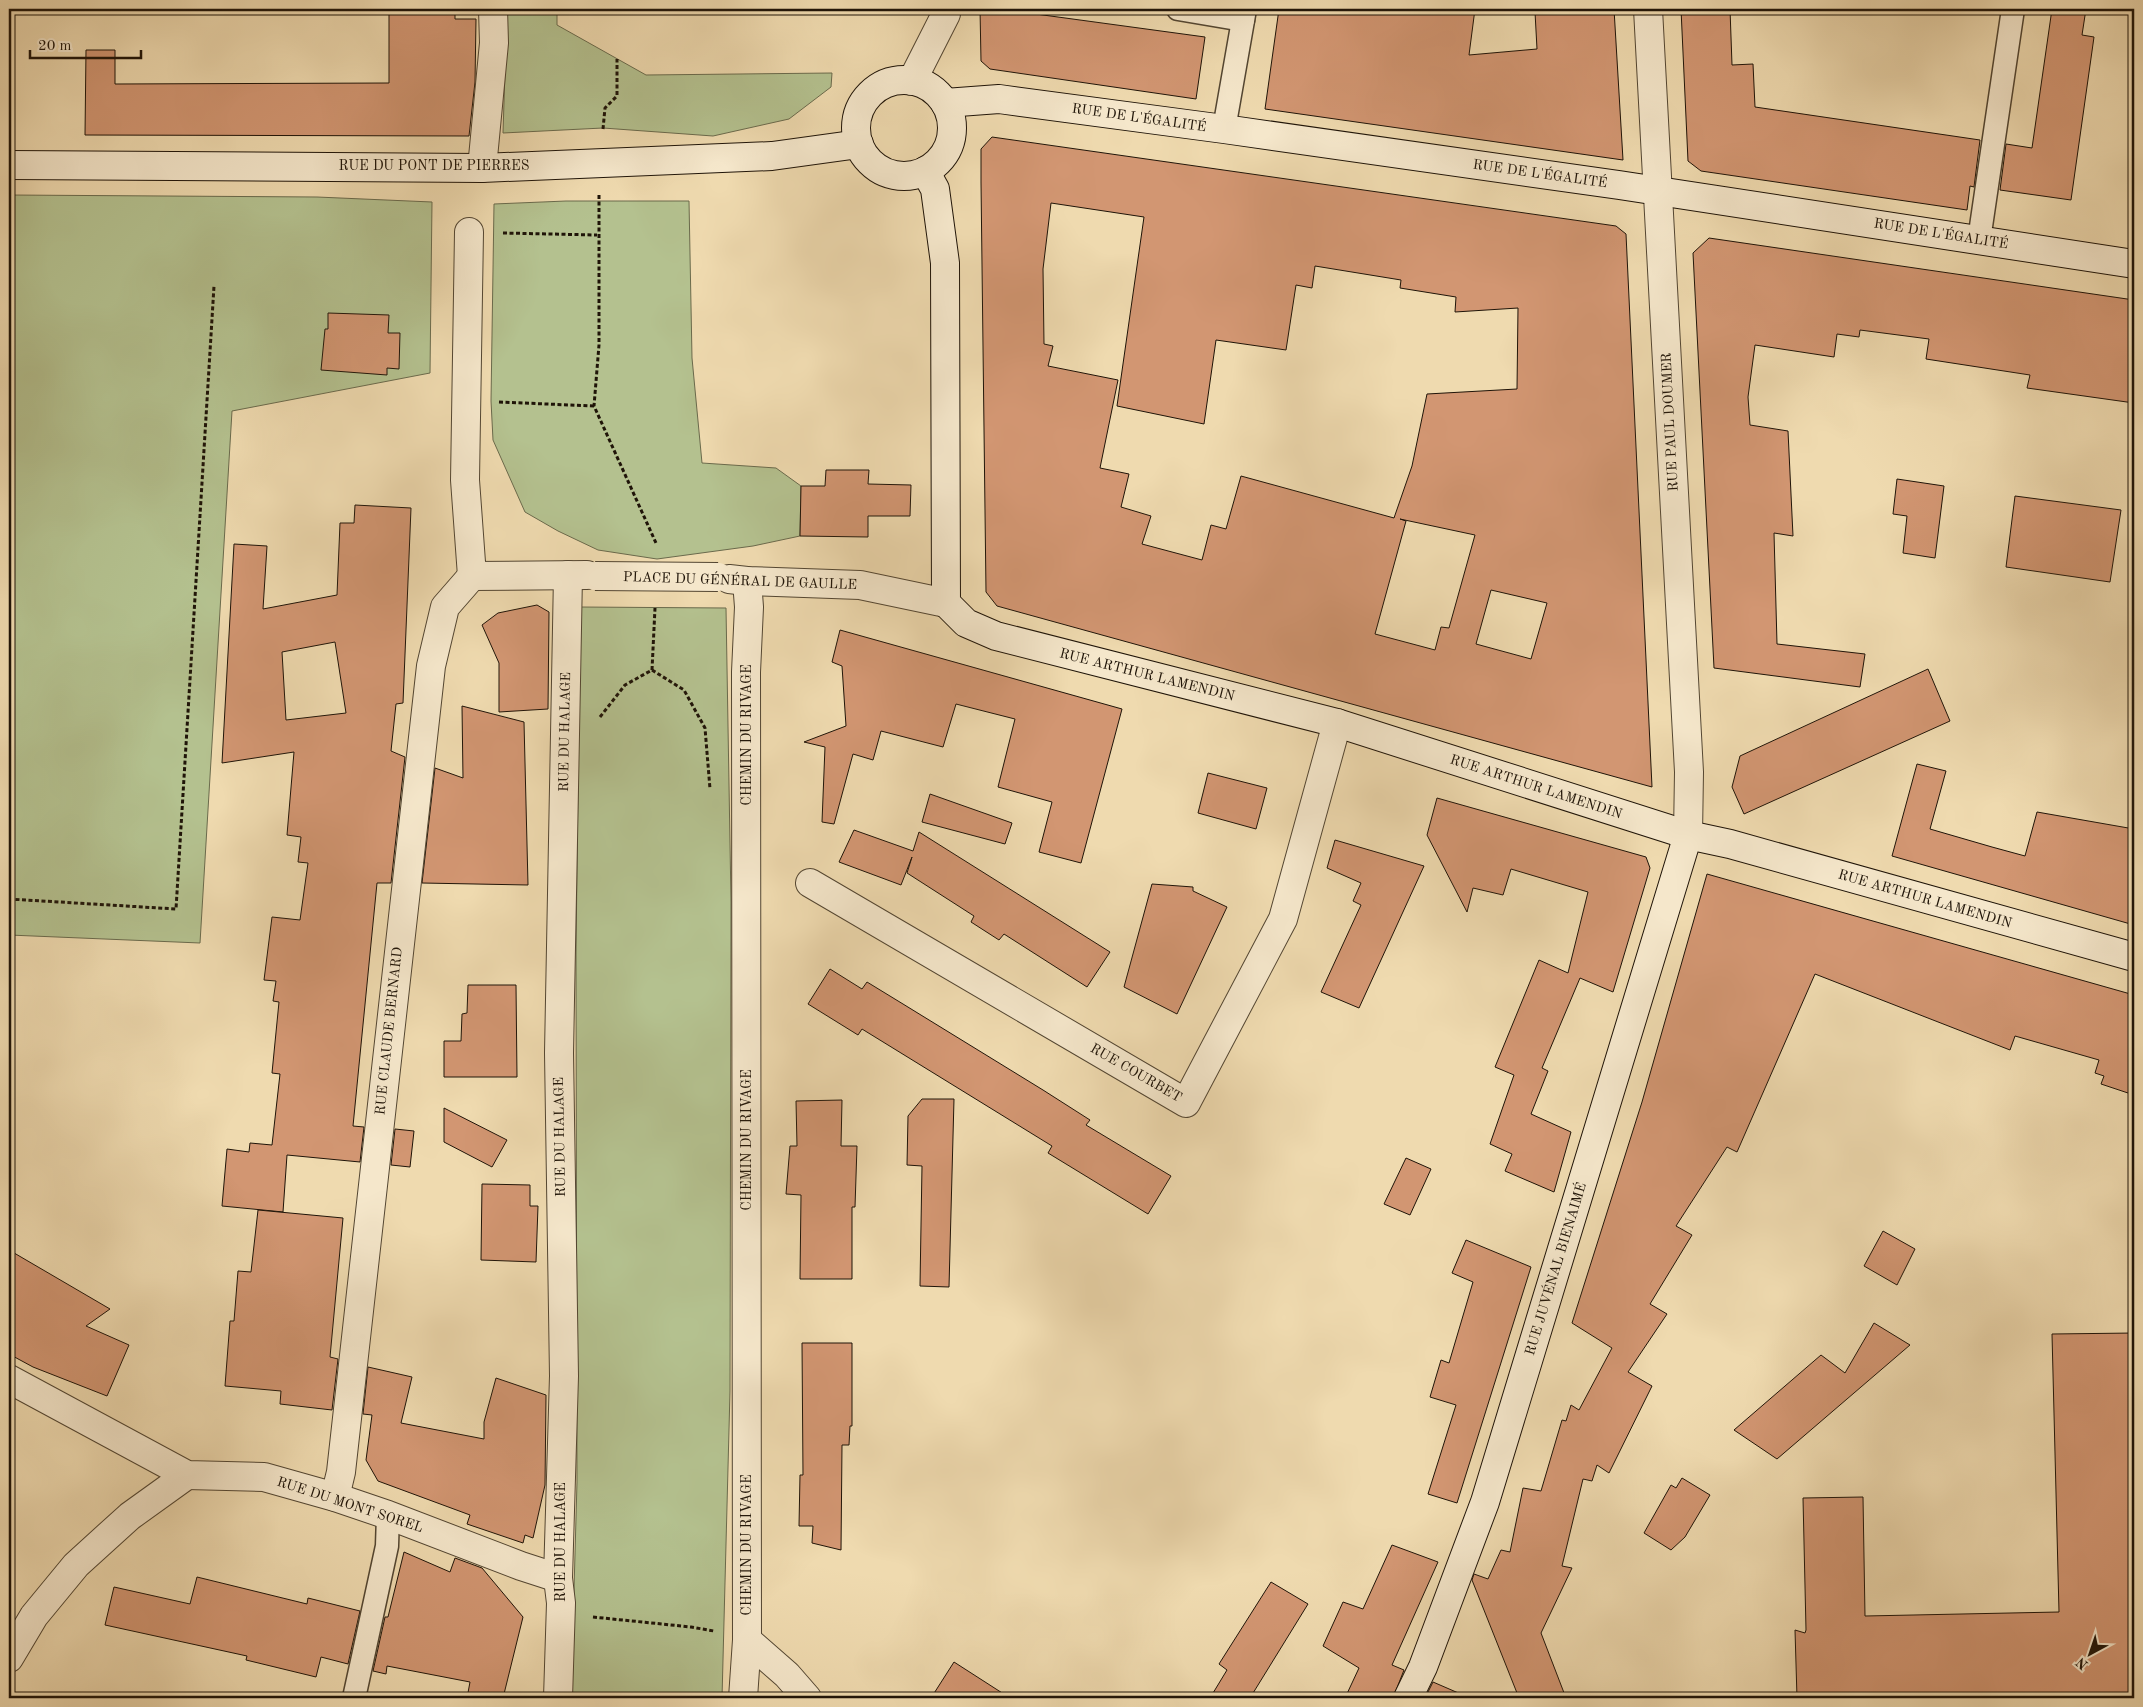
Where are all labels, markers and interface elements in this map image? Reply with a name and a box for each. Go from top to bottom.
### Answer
scale bar [30,28,141,60]
text: 20 m [38,39,72,54]
street label: RUE DE L'ÉGALITÉ [1071,99,1208,134]
street label: RUE DE L'ÉGALITÉ [1472,155,1609,190]
street label: RUE DU PONT DE PIERRES [339,159,529,173]
street label: RUE DE L'ÉGALITÉ [1873,214,2010,252]
street label: RUE PAUL DOUMER [1659,352,1681,492]
street label: PLACE DU GÉNÉRAL DE GAULLE [623,567,857,592]
street label: RUE ARTHUR LAMENDIN [1058,646,1236,704]
street label: CHEMIN DU RIVAGE [740,664,754,806]
street label: RUE DU HALAGE [557,672,573,792]
street label: RUE ARTHUR LAMENDIN [1448,753,1624,822]
street label: RUE ARTHUR LAMENDIN [1837,867,2014,931]
street label: RUE CLAUDE BERNARD [373,946,405,1116]
street label: RUE COURBET [1088,1041,1184,1105]
street label: CHEMIN DU RIVAGE [740,1069,754,1211]
street label: RUE DU HALAGE [552,1077,568,1197]
street label: RUE JUVÉNAL BIENAIMÉ [1520,1180,1589,1357]
street label: CHEMIN DU RIVAGE [740,1474,754,1616]
street label: RUE DU MONT SOREL [275,1475,425,1535]
street label: RUE DU HALAGE [554,1482,568,1602]
north arrow [2066,1630,2116,1680]
text: N [2073,1654,2091,1672]

